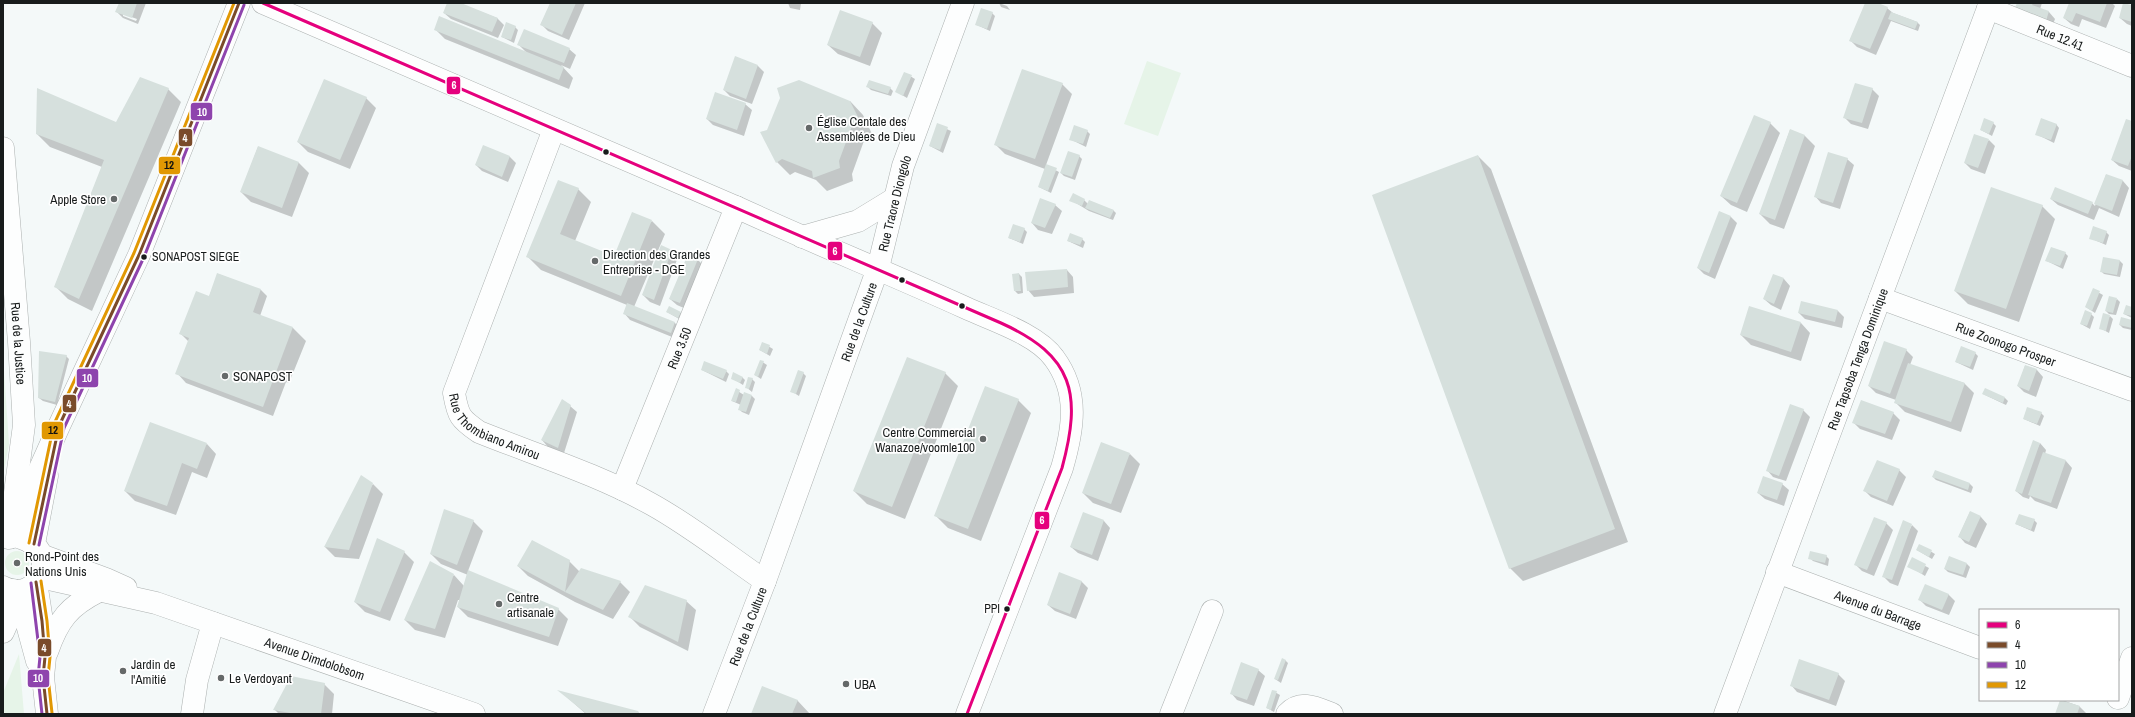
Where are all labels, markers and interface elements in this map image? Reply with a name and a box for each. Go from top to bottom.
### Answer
street label: Rue 12.41 [2034,20,2086,54]
line badge: 6 [446,76,461,95]
text: 6 [451,78,457,92]
line badge: 10 [190,102,213,121]
text: 10 [197,105,207,119]
place label: Église Centale des Assemblées de Dieu [816,113,915,145]
marker: Église Centale des Assemblées de Dieu [804,123,814,133]
line badge: 4 [178,128,193,147]
text: 4 [182,131,188,145]
unlabelled marker [601,147,611,157]
street label: Rue Traore Diongolo [874,152,915,253]
line badge: 12 [158,156,181,175]
text: 12 [164,158,174,172]
place label: Apple Store [49,191,106,208]
marker: Apple Store [109,194,119,204]
line badge: 6 [827,241,843,261]
text: 6 [832,244,838,258]
place label: Direction des Grandes Entreprise - DGE [603,246,710,278]
place label: SONAPOST SIEGE [152,249,239,265]
marker: SONAPOST SIEGE [139,252,149,262]
marker: Direction des Grandes Entreprise - DGE [590,256,600,266]
unlabelled marker [897,275,907,285]
street label: Rue de la Culture [836,280,881,364]
street label: Rue Tapsoba Tenga Dominique [1823,286,1892,432]
unlabelled marker [957,301,967,311]
street label: Rue de la Justice [7,302,30,385]
street label: Rue Zoonogo Prosper [1954,318,2059,370]
street label: Rue 3.50 [663,325,695,371]
line badge: 10 [76,368,99,388]
place label: SONAPOST [233,368,293,385]
text: 10 [82,371,92,385]
marker: SONAPOST [220,371,230,381]
street label: Rue Thombiano Amirou [446,392,542,463]
line badge: 4 [62,394,77,413]
text: 4 [66,397,72,411]
line badge: 12 [41,421,64,440]
text: 12 [48,423,58,437]
place label: Centre Commercial Wanazoe/voomle100 [875,424,975,456]
marker: Centre Commercial Wanazoe/voomle100 [978,434,988,444]
line badge: 6 [1034,511,1050,530]
text: 6 [1039,513,1045,527]
place label: Rond-Point des Nations Unis [25,548,99,580]
marker: Rond-Point des Nations Unis [12,558,22,568]
street label: Rue de la Culture [725,584,770,668]
street label: Avenue du Barrage [1831,585,1924,634]
place label: Centre artisanale [507,589,554,621]
marker: Centre artisanale [494,599,504,609]
place label: PPI [984,601,1000,617]
marker: PPI [1002,604,1012,614]
legend [1979,609,2119,701]
text: 6 [2015,617,2020,633]
street label: Avenue Dimdolobsom [261,633,367,684]
text: 4 [2015,637,2021,653]
line badge: 4 [37,638,52,657]
text: 4 [41,641,47,655]
place label: Jardin de l'Amitié [131,656,176,688]
text: 10 [2015,657,2026,673]
marker: Jardin de l'Amitié [118,666,128,676]
line badge: 10 [27,669,50,688]
place label: Le Verdoyant [229,670,292,687]
text: 10 [33,671,43,685]
marker: Le Verdoyant [216,673,226,683]
place label: UBA [854,676,877,693]
text: 12 [2015,677,2026,693]
marker: UBA [841,679,851,689]

